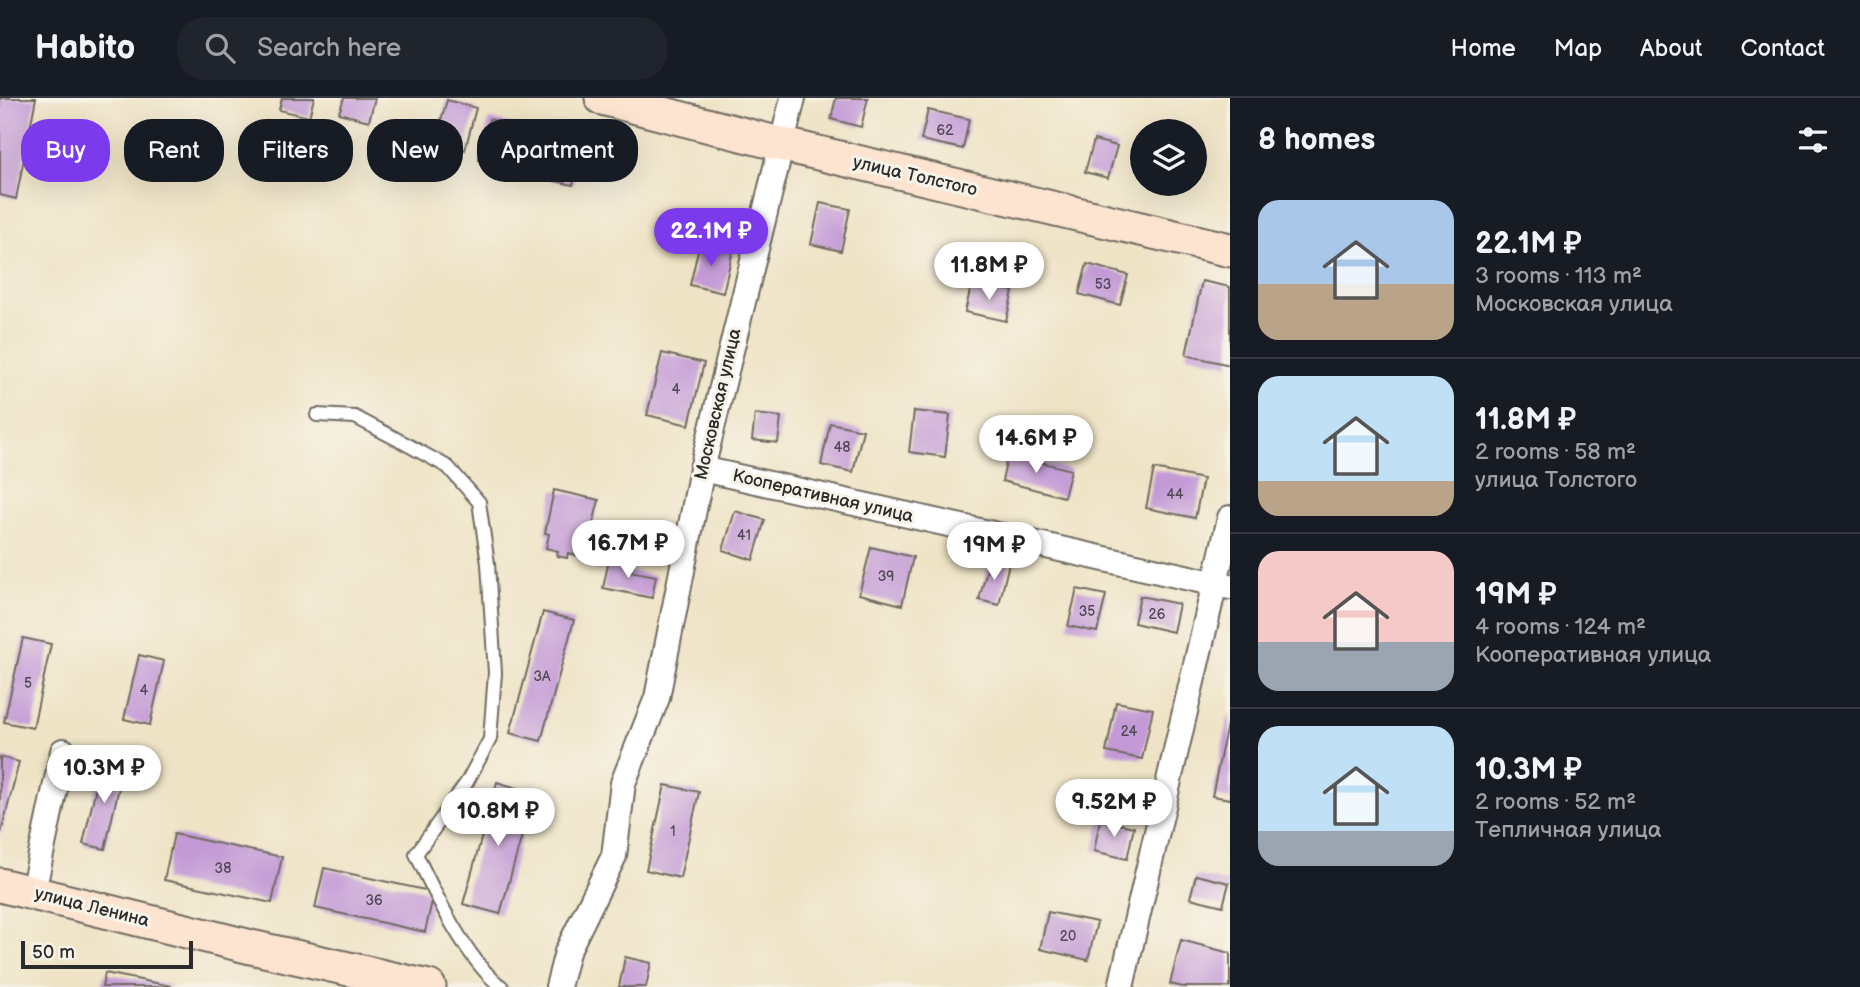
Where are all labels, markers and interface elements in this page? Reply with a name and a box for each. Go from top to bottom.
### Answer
search box [177,17,667,80]
text: Habito [35,28,135,68]
icon: search [201,29,239,67]
text: Search here [257,33,401,64]
text: Home [1451,34,1516,63]
text: Map [1554,34,1602,63]
text: About [1640,34,1702,63]
text: Contact [1740,34,1825,63]
chip: Buy [21,119,110,182]
chip: Rent [124,119,224,182]
chip: Filters [238,119,353,182]
chip: New [367,119,463,182]
chip: Apartment [477,119,638,182]
map controls [1130,119,1207,196]
button: layers [1130,119,1207,196]
icon: filters [1794,121,1832,159]
house number: 62 [937,122,954,139]
text: 8 homes [1258,122,1375,158]
street label: улица Толстого [851,152,979,200]
pin: 22.1M ₽ [646,208,776,268]
text: 22.1M ₽ [670,217,752,245]
text: 22.1M ₽ [1475,226,1582,262]
icon: home [1314,228,1398,312]
pin: 11.8M ₽ [924,242,1054,302]
text: 11.8M ₽ [950,251,1028,279]
text: 3 rooms · 113 m² [1475,262,1642,290]
house number: 53 [1095,276,1111,293]
text: Московская улица [1475,290,1673,318]
street label: Московская улица [690,326,746,482]
house number: 4 [672,381,681,398]
text: 11.8M ₽ [1475,402,1576,438]
icon: home [1314,404,1398,488]
pin: 14.6M ₽ [971,416,1101,475]
text: 14.6M ₽ [995,424,1077,452]
text: 2 rooms · 58 m² [1475,438,1636,466]
house number: 48 [834,439,850,456]
street label: Кооперативная улица [731,465,916,527]
text: улица Толстого [1475,466,1637,494]
house number: 44 [1166,486,1184,503]
pin: 16.7M ₽ [563,520,693,580]
pin: 19M ₽ [945,522,1043,582]
house number: 41 [737,527,751,544]
text: 16.7M ₽ [588,529,668,557]
text: 19M ₽ [963,531,1025,559]
house number: 39 [878,568,894,585]
text: 19M ₽ [1475,577,1557,613]
icon: home [1314,579,1398,663]
house number: 35 [1079,603,1095,620]
house number: 26 [1149,606,1166,623]
text: 4 rooms · 124 m² [1475,613,1646,641]
text: Кооперативная улица [1475,641,1711,669]
house number: 3А [533,668,551,685]
house number: 5 [24,675,32,692]
house number: 4 [140,682,149,699]
house number: 24 [1121,723,1138,740]
pin: 10.3M ₽ [39,746,169,805]
text: 10.3M ₽ [1475,752,1582,788]
text: 10.3M ₽ [63,754,145,782]
icon: home [1314,754,1398,838]
pin: 9.52M ₽ [1049,780,1179,839]
pin: 10.8M ₽ [433,788,563,848]
text: 9.52M ₽ [1071,788,1157,816]
text: 2 rooms · 52 m² [1475,788,1636,816]
text: 10.8M ₽ [457,797,539,825]
text: Тепличная улица [1475,816,1662,844]
house number: 1 [670,823,676,840]
house number: 38 [215,860,231,877]
street label: улица Ленина [33,883,152,931]
house number: 36 [365,892,383,909]
house number: 20 [1060,928,1076,945]
scale bar [21,938,192,970]
text: 50 m [32,941,75,964]

